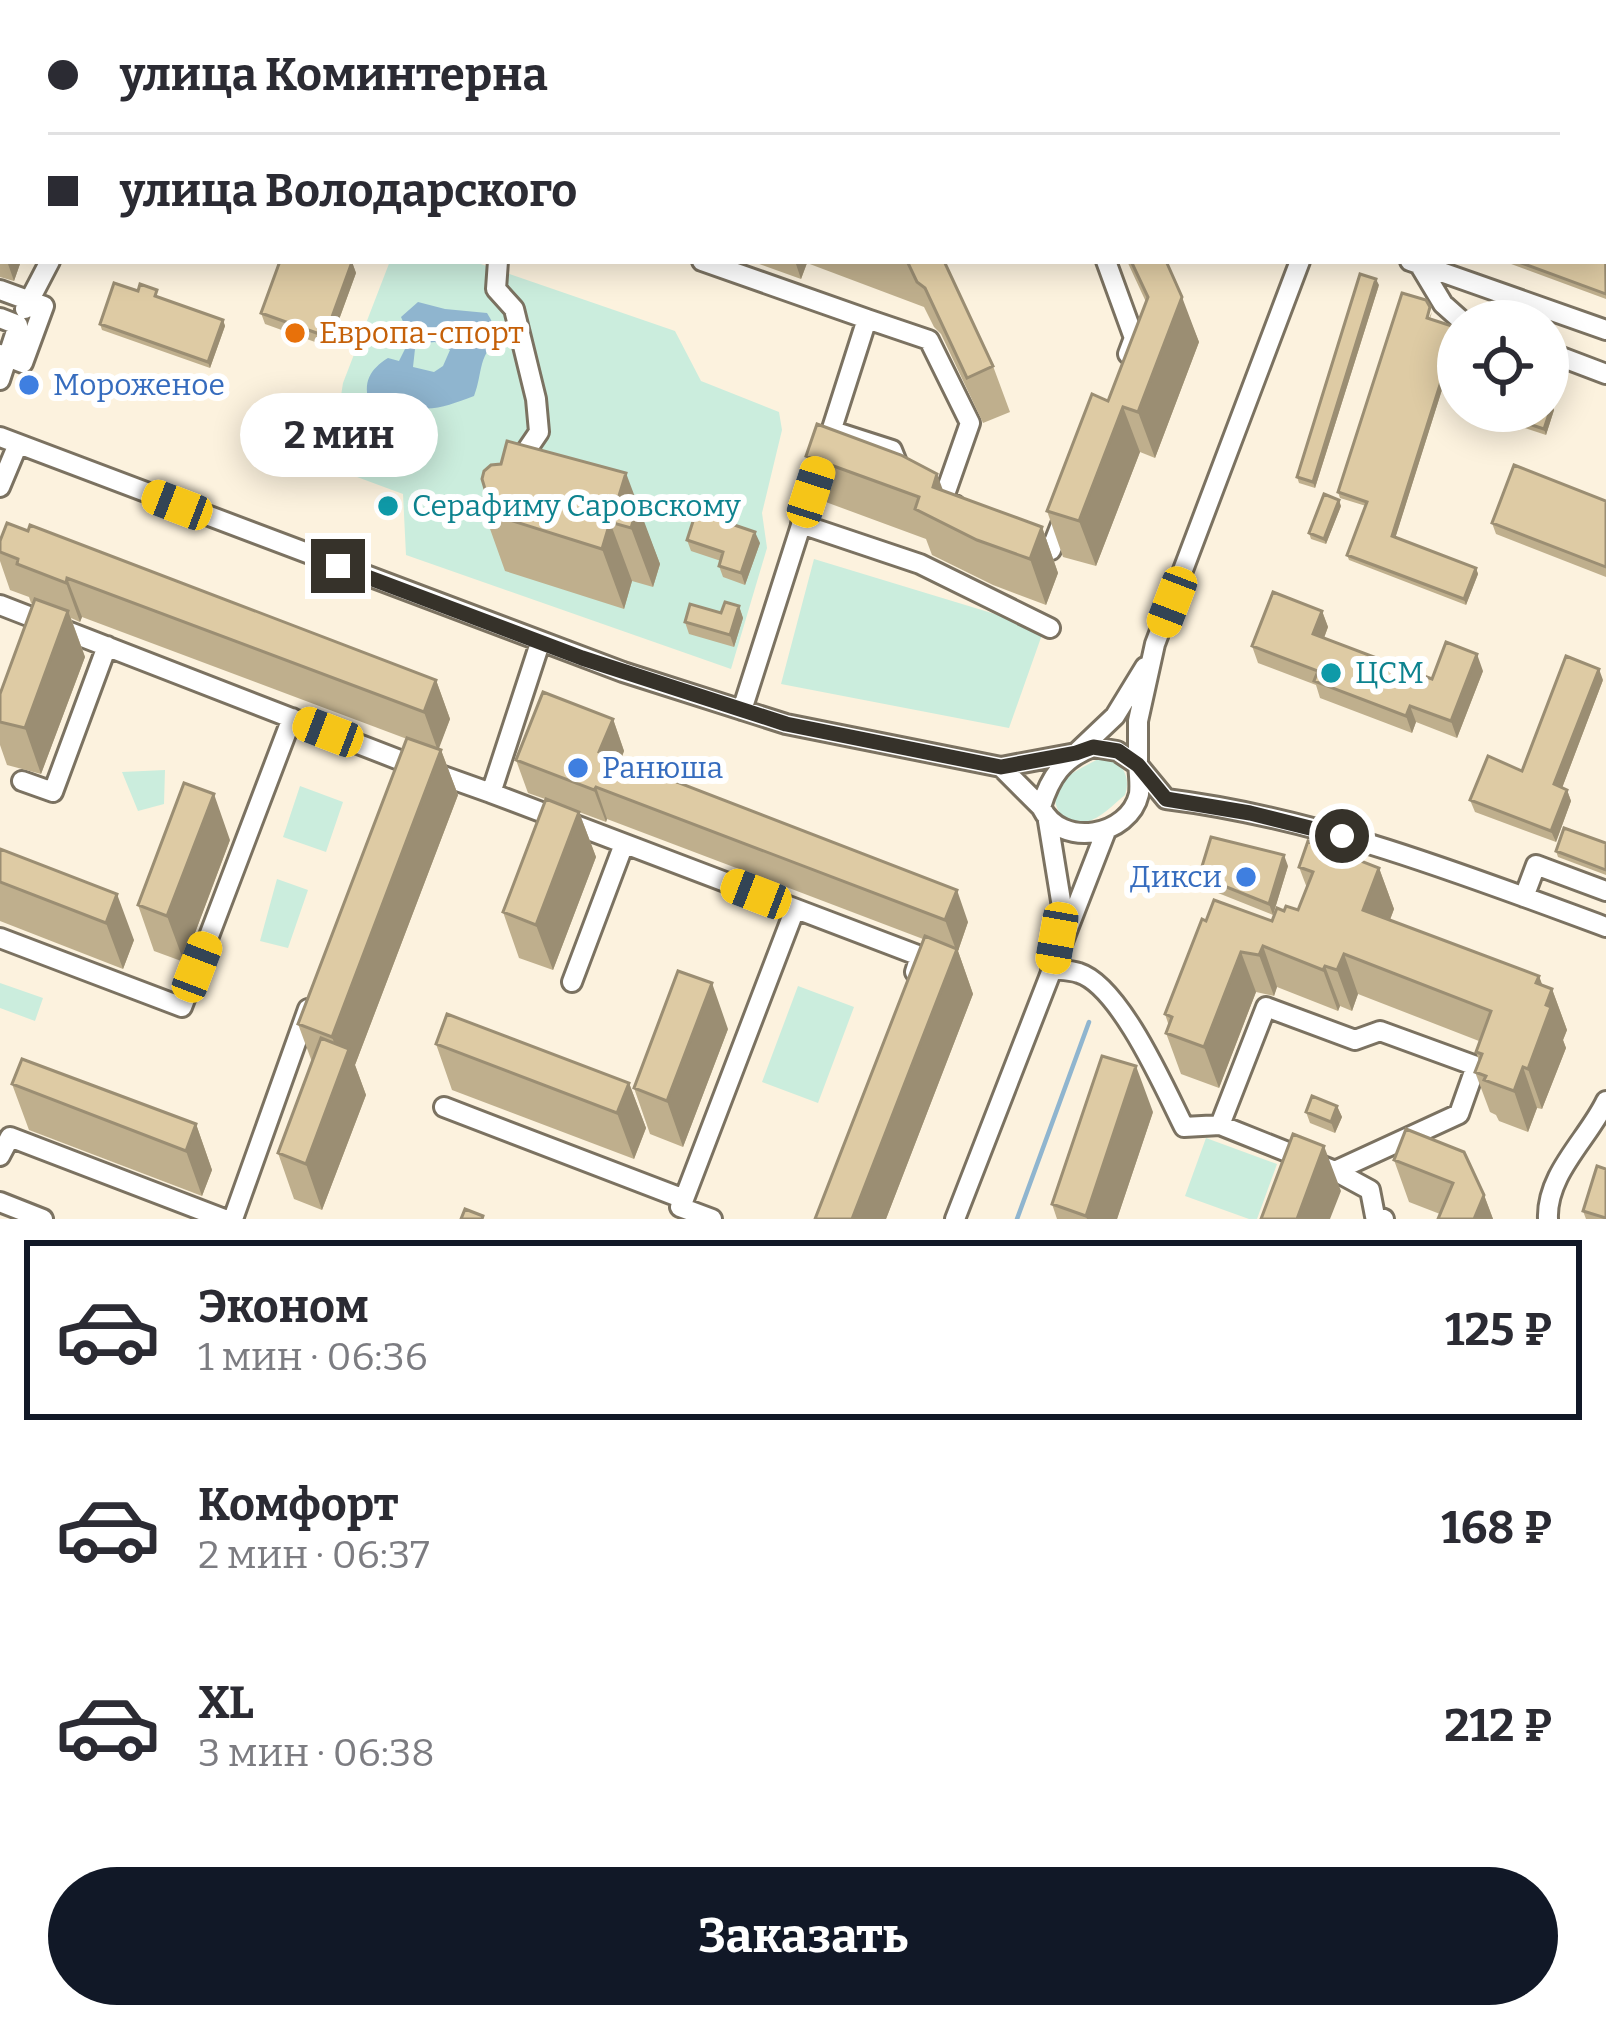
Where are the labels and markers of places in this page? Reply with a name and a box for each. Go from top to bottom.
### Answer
place label: Европа-спорт [319,315,524,351]
marker: Европа-спорт [282,320,308,346]
place label: Мороженое [53,367,225,403]
marker: Мороженое [16,372,42,398]
place label: Серафиму Саровскому [412,488,741,524]
marker: Серафиму Саровскому [375,493,401,519]
place label: ЦСМ [1355,655,1424,691]
marker: ЦСМ [1318,660,1344,686]
place label: Ранюша [602,750,723,786]
marker: Ранюша [565,755,591,781]
place label: Дикси [1130,859,1222,895]
marker: Дикси [1233,864,1259,890]

